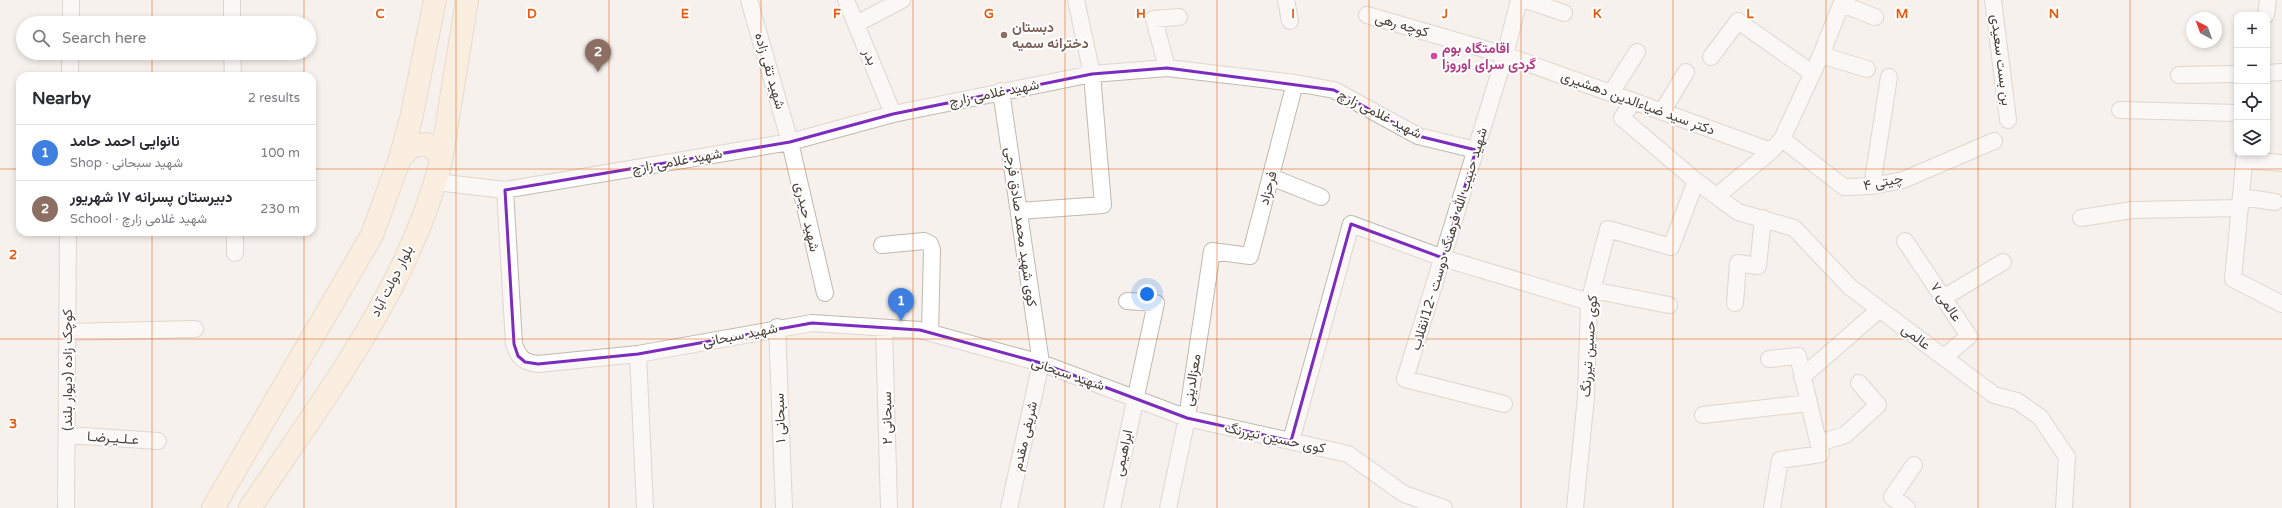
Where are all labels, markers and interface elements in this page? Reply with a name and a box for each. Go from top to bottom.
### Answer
text: C [375,6,385,22]
text: D [527,6,537,22]
text: E [681,6,689,22]
text: F [833,6,841,22]
text: G [984,6,994,22]
text: H [1136,6,1146,22]
text: I [1291,6,1295,22]
text: J [1441,6,1448,22]
text: K [1593,6,1602,22]
text: L [1746,6,1754,22]
text: M [1896,6,1908,22]
text: N [2049,6,2059,22]
street label: کوچه رهی [1373,9,1431,42]
north arrow [2186,12,2222,48]
map controls [2234,12,2270,156]
button: + [2234,12,2270,48]
street label: بن بست سعیدی [1987,13,2015,107]
search box [16,16,316,60]
place label: دبستان دخترانه سمیه [1012,19,1089,52]
icon: search [30,27,52,49]
text: Search here [62,29,146,47]
marker: دبستان دخترانه سمیه [999,30,1009,40]
street label: شهید تقی زاده [751,31,789,111]
pin: 2 [585,39,611,72]
place label: اقامتگاه بوم گردی سرای اوروزا [1442,40,1536,73]
street label: بدر [859,45,881,68]
button: − [2234,48,2270,84]
marker: اقامتگاه بوم گردی سرای اوروزا [1429,51,1439,61]
street label: دکتر سید ضیاءالدین دهشیری [1559,67,1718,139]
street label: شهید غلامی زارچ [947,76,1041,112]
button: locate [2234,84,2270,120]
street label: شهید غلامی زارچ [1334,86,1425,144]
text: Nearby [32,88,91,109]
text: 2 results [248,90,300,106]
button: layers [2234,120,2270,156]
street label: شهید حبیب الله فرهنگ دوست -12انقلاب [1407,125,1491,353]
text: نانوایی احمد حامد [70,132,180,150]
text: 1 [41,145,49,161]
text: 100 m [260,145,300,161]
street label: شهید غلامی زارچ [630,145,724,179]
street label: کوی شهید محمد صادق فرجی [1001,146,1041,308]
text: Shop · شهید سبحانی [70,155,183,171]
street label: فرحزاد [1255,169,1281,207]
street label: چیتی ۴ [1862,170,1905,195]
street label: شهید حیدری [791,181,823,253]
text: دبیرستان پسرانه ۱۷ شهریور [70,188,232,206]
text: 2 [41,201,49,217]
text: 230 m [260,201,300,217]
text: School · شهید غلامی زارچ [70,211,207,227]
street label: بلوار دولت آباد [367,242,417,320]
text: 2 [9,247,17,263]
street label: عالمی ۷ [1927,279,1965,325]
your location [1137,284,1157,304]
pin: 1 [888,288,914,321]
street label: کوی حسین تیررنگ [1577,294,1601,398]
street label: کوچک زاده (دیوار بلند) [59,309,77,431]
street label: شهید سبحانی [701,319,779,351]
street label: عالمی [1898,320,1934,354]
street label: معزالدینی [1179,353,1205,407]
street label: شهید سبحانی [1029,354,1107,394]
street label: سبحانی ۲ [878,391,896,445]
street label: سبحانی ۱ [771,393,789,443]
street label: شریفی مقدم [1009,400,1041,472]
text: 3 [9,416,17,432]
street label: کوی حسین تیررنگ [1223,419,1327,457]
street label: عـلـیـرضـا [86,428,140,448]
street label: ابراهیمی [1110,428,1136,478]

